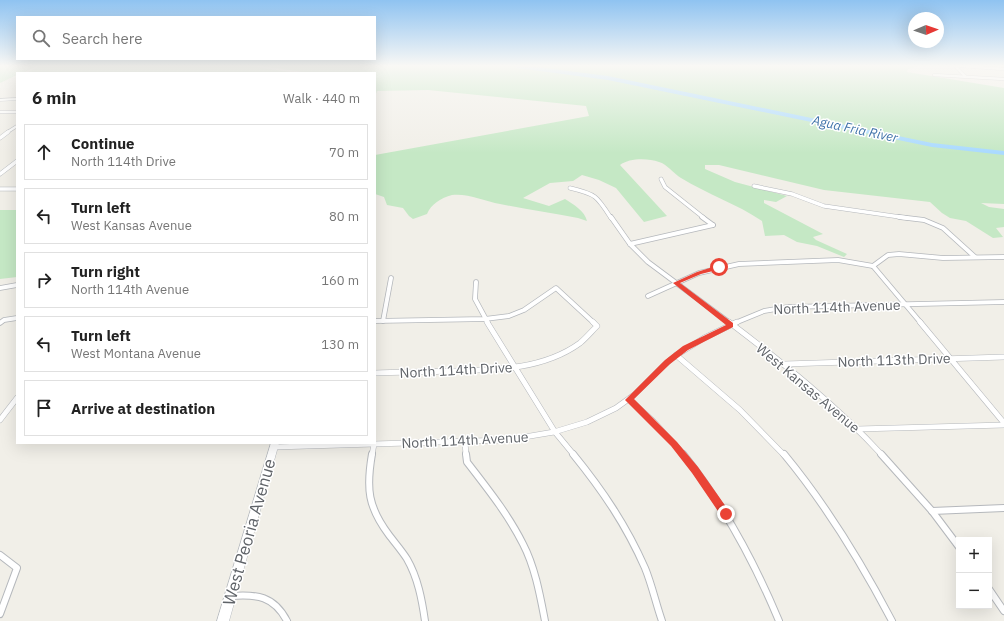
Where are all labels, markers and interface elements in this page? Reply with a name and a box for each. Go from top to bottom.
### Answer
north arrow [908,12,944,48]
search box [16,16,376,60]
icon: search [30,27,52,49]
text: Search here [62,29,142,48]
text: 6 min [32,87,76,109]
text: Walk · 440 m [283,90,360,107]
water label: Agua Fria River [810,111,901,147]
text: Continue [71,134,135,153]
icon: ahead [33,141,55,163]
text: 70 m [329,144,359,161]
text: North 114th Drive [71,153,176,170]
text: Turn left [71,198,131,217]
icon: left [33,205,55,227]
text: 80 m [329,208,359,225]
text: West Kansas Avenue [71,217,192,234]
route start [710,258,728,276]
text: Turn right [71,262,140,281]
icon: right [33,269,55,291]
text: 160 m [321,272,359,289]
text: North 114th Avenue [71,281,189,298]
street label: North 114th Avenue [773,296,901,318]
text: Turn left [71,326,131,345]
icon: left [33,333,55,355]
text: 130 m [321,336,359,353]
street label: West Kansas Avenue [752,339,864,437]
text: West Montana Avenue [71,345,201,362]
street label: North 113th Drive [837,349,951,371]
street label: North 114th Drive [399,358,513,382]
icon: arrive [33,397,55,419]
text: Arrive at destination [71,399,215,418]
street label: North 114th Avenue [401,428,529,452]
street label: West Peoria Avenue [218,456,280,608]
route end [717,505,735,523]
map controls [956,537,992,609]
button: + [956,537,992,573]
button: − [956,573,992,609]

